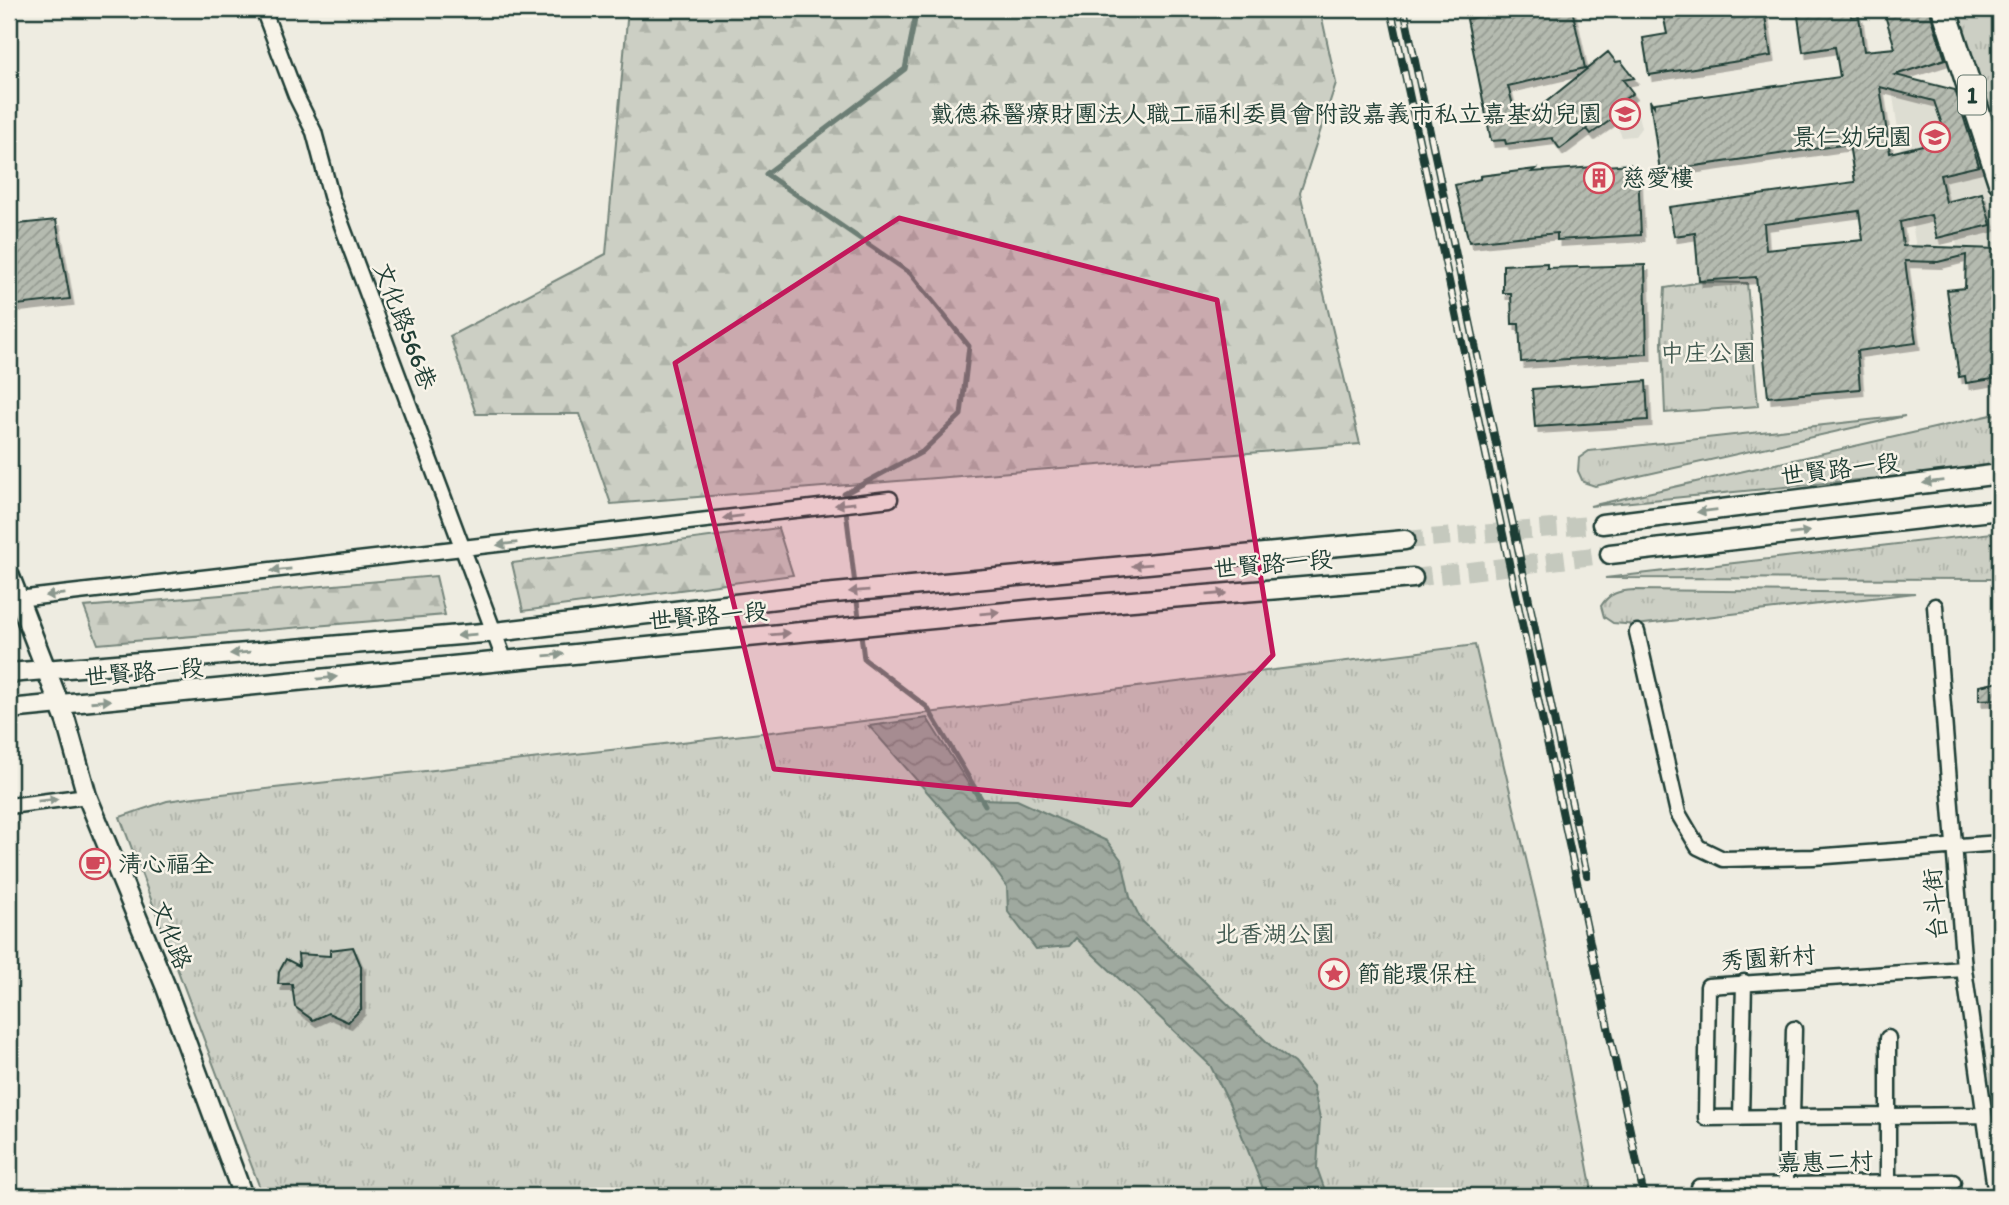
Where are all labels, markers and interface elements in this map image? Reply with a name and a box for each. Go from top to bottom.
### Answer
road number: 1 [1958,76,1986,114]
school or university icon: 戴德森醫療財團法人職工福利委員會附設嘉義市私立嘉基幼兒園 [1608,97,1642,131]
place label: 戴德森醫療財團法人職工福利委員會附設嘉義市私立嘉基幼兒園 [930,99,1602,128]
school or university icon: 景仁幼兒園 [1918,120,1952,154]
place label: 景仁幼兒園 [1792,122,1912,151]
building icon: 慈愛樓 [1582,161,1616,195]
place label: 慈愛樓 [1622,163,1694,192]
street label: 文化路566巷 [368,258,443,394]
park label: 中庄公園 [1660,338,1756,367]
street label: 世賢路一段 [1779,447,1901,490]
one-way arrow [1921,477,1943,488]
one-way arrow [834,499,856,510]
one-way arrow [1696,505,1718,516]
one-way arrow [721,511,743,522]
one-way arrow [1789,527,1811,538]
one-way arrow [496,539,518,550]
street label: 世賢路一段 [1212,544,1334,583]
one-way arrow [1131,559,1153,570]
one-way arrow [270,564,292,575]
one-way arrow [848,586,870,597]
one-way arrow [1206,588,1228,599]
one-way arrow [43,589,65,600]
street label: 世賢路一段 [647,596,769,635]
one-way arrow [979,607,1001,618]
one-way arrow [770,629,792,640]
one-way arrow [455,630,477,641]
one-way arrow [229,648,251,659]
one-way arrow [543,649,565,660]
street label: 世賢路一段 [83,652,205,691]
one-way arrow [317,672,339,683]
one-way arrow [90,695,112,706]
one-way arrow [37,794,59,805]
cafe icon: 清心福全 [78,847,112,881]
place label: 清心福全 [118,849,214,878]
street label: 台斗街 [1917,867,1952,941]
street label: 文化路 [145,896,198,974]
park label: 北香湖公園 [1215,919,1335,948]
street label: 秀園新村 [1719,940,1817,975]
place icon: 節能環保柱 [1317,957,1351,991]
place label: 節能環保柱 [1357,959,1477,988]
street label: 嘉惠二村 [1777,1146,1873,1177]

